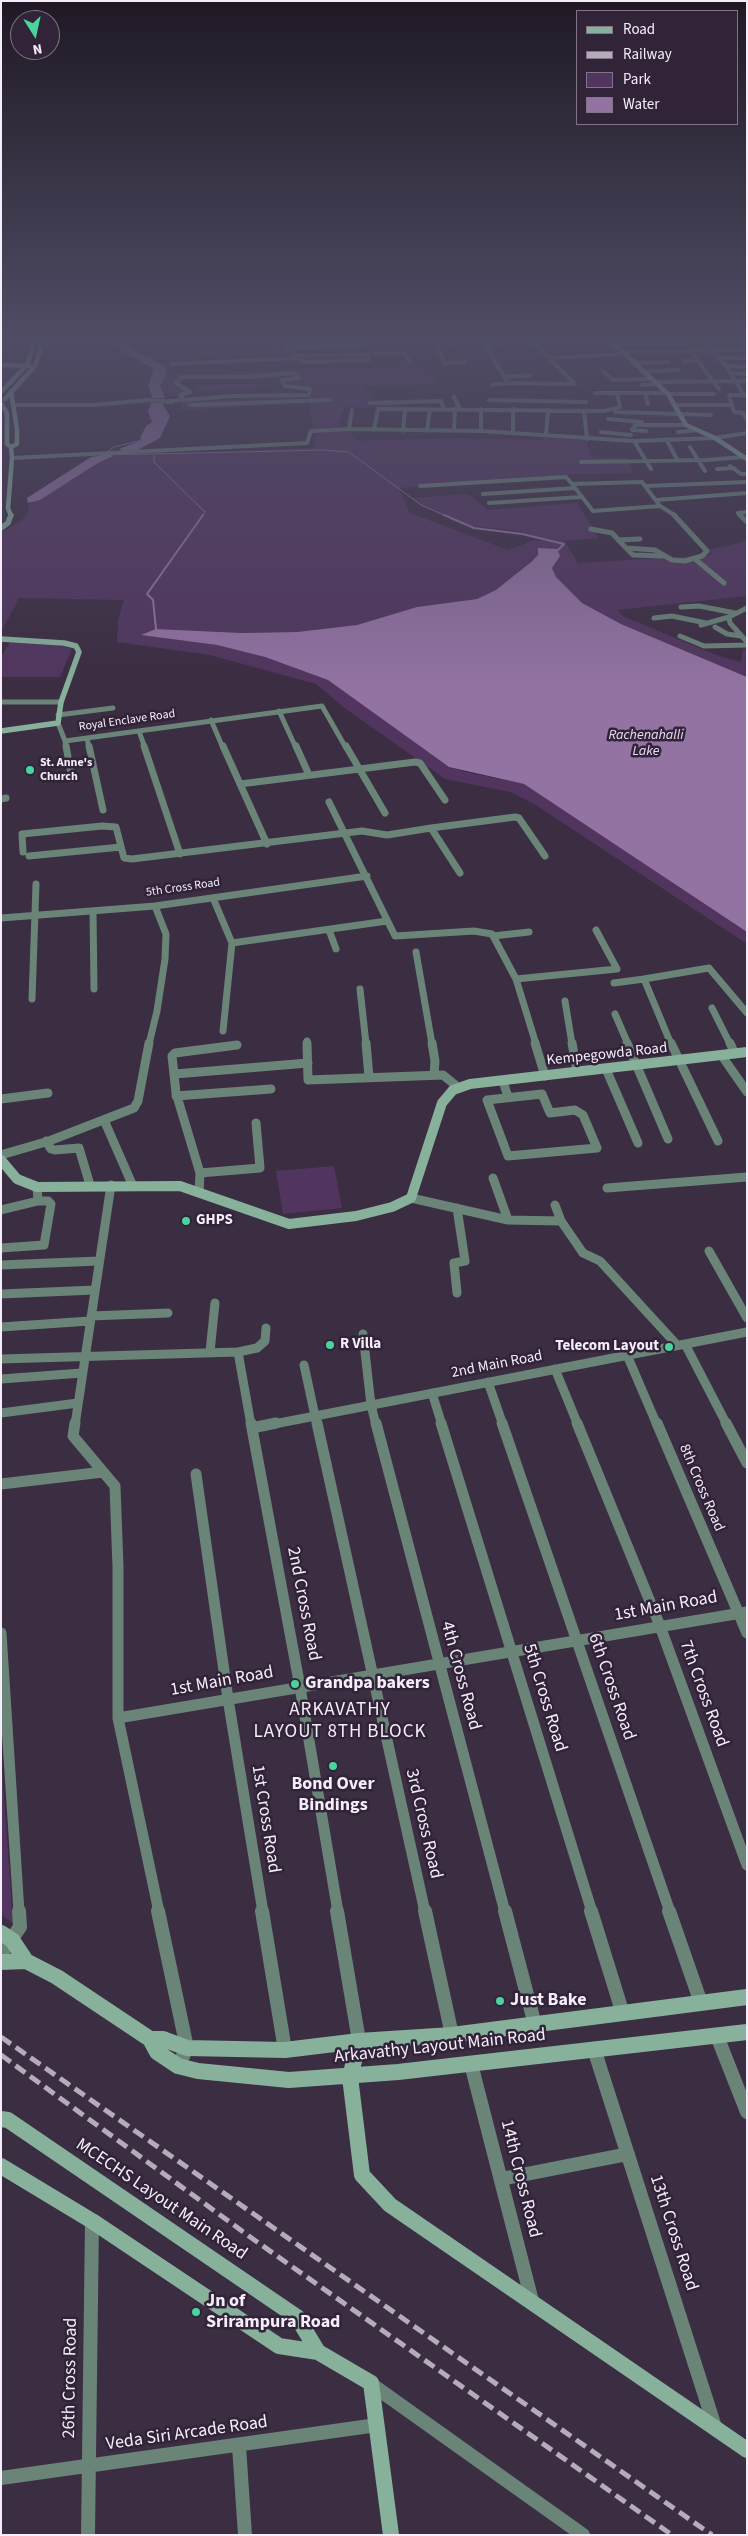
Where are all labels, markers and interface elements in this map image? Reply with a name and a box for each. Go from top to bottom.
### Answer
north arrow [10,10,60,60]
legend [576,10,738,125]
text: Road [623,19,655,40]
text: N [31,38,44,59]
text: Railway [623,44,672,65]
text: Park [623,69,651,90]
text: Water [623,94,659,115]
street label: Royal Enclave Road [78,707,176,735]
water label: Rachenahalli Lake [608,728,684,760]
place label: St. Anne's Church [40,756,92,784]
marker: St. Anne's Church [24,764,36,776]
street label: 5th Cross Road [145,876,221,900]
street label: Kempegowda Road [546,1040,668,1070]
place label: GHPS [196,1212,233,1230]
marker: GHPS [180,1215,192,1227]
place label: R Villa [340,1336,381,1354]
place label: Telecom Layout [555,1338,659,1356]
marker: R Villa [324,1339,336,1351]
marker: Telecom Layout [663,1341,675,1353]
street label: 2nd Main Road [450,1347,544,1383]
street label: 8th Cross Road [675,1442,727,1534]
street label: 2nd Cross Road [281,1545,325,1663]
street label: 1st Main Road [613,1587,719,1627]
street label: 4th Cross Road [435,1619,485,1733]
street label: 6th Cross Road [583,1631,639,1743]
street label: 7th Cross Road [674,1638,732,1750]
street label: 5th Cross Road [517,1641,571,1755]
street label: 1st Main Road [169,1662,275,1702]
place label: Grandpa bakers [305,1673,430,1695]
marker: Grandpa bakers [289,1678,301,1690]
district label: ARKAVATHY LAYOUT 8TH BLOCK [251,1700,429,1744]
marker: Bond Over Bindings [327,1760,339,1772]
street label: 1st Cross Road [246,1763,284,1875]
street label: 3rd Cross Road [400,1767,446,1881]
place label: Bond Over Bindings [291,1774,375,1816]
place label: Just Bake [510,1990,587,2012]
marker: Just Bake [494,1995,506,2007]
street label: Arkavathy Layout Main Road [333,2025,547,2069]
street label: 14th Cross Road [495,2118,545,2240]
street label: MCECHS Layout Main Road [71,2135,251,2265]
street label: 13th Cross Road [644,2172,702,2294]
place label: Jn of Srirampura Road [206,2291,340,2334]
marker: Jn of Srirampura Road [190,2306,202,2318]
street label: 26th Cross Road [59,2317,83,2439]
street label: Veda Siri Arcade Road [105,2412,269,2456]

